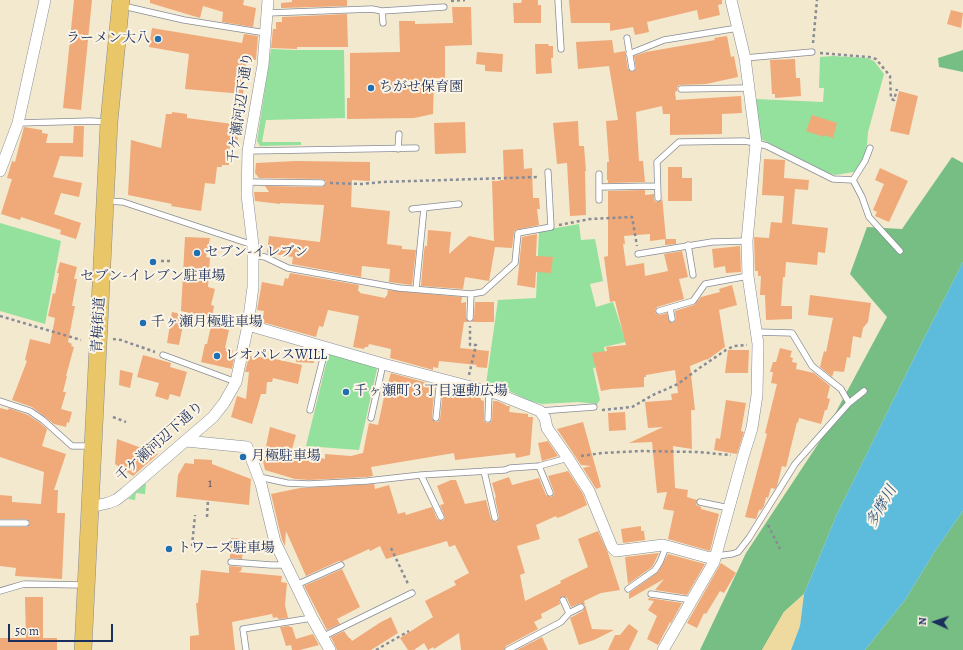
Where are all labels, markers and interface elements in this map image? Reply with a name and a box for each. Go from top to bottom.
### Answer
place label: ラーメン大八 [66,31,150,47]
marker: ラーメン大八 [153,34,163,44]
street label: 千ケ瀬河辺下通り [225,51,257,165]
place label: ちがせ保育園 [379,80,463,96]
marker: ちがせ保育園 [366,83,376,93]
place label: セブン-イレブン [205,245,308,261]
marker: セブン-イレブン [192,248,202,258]
marker: セブン-イレブン駐車場 [148,257,158,267]
place label: セブン-イレブン駐車場 [80,269,226,285]
street label: 青梅街道 [89,297,109,353]
place label: 千ヶ瀬月極駐車場 [151,315,263,331]
marker: 千ヶ瀬月極駐車場 [138,318,148,328]
place label: レオパレスWILL [225,348,327,364]
marker: レオパレスWILL [212,351,222,361]
place label: 千ヶ瀬町３丁目運動広場 [354,384,508,400]
marker: 千ヶ瀬町３丁目運動広場 [341,387,351,397]
street label: 千ケ瀬河辺下通り [113,398,207,486]
place label: 月極駐車場 [251,449,321,465]
marker: 月極駐車場 [238,452,248,462]
house number: 1 [208,477,212,491]
water label: 多摩川 [863,483,901,531]
place label: トワーズ駐車場 [177,541,275,557]
marker: トワーズ駐車場 [164,544,174,554]
north arrow [915,602,955,642]
scale bar [10,616,115,642]
text: N [915,617,930,626]
text: 50 m [15,623,39,639]

